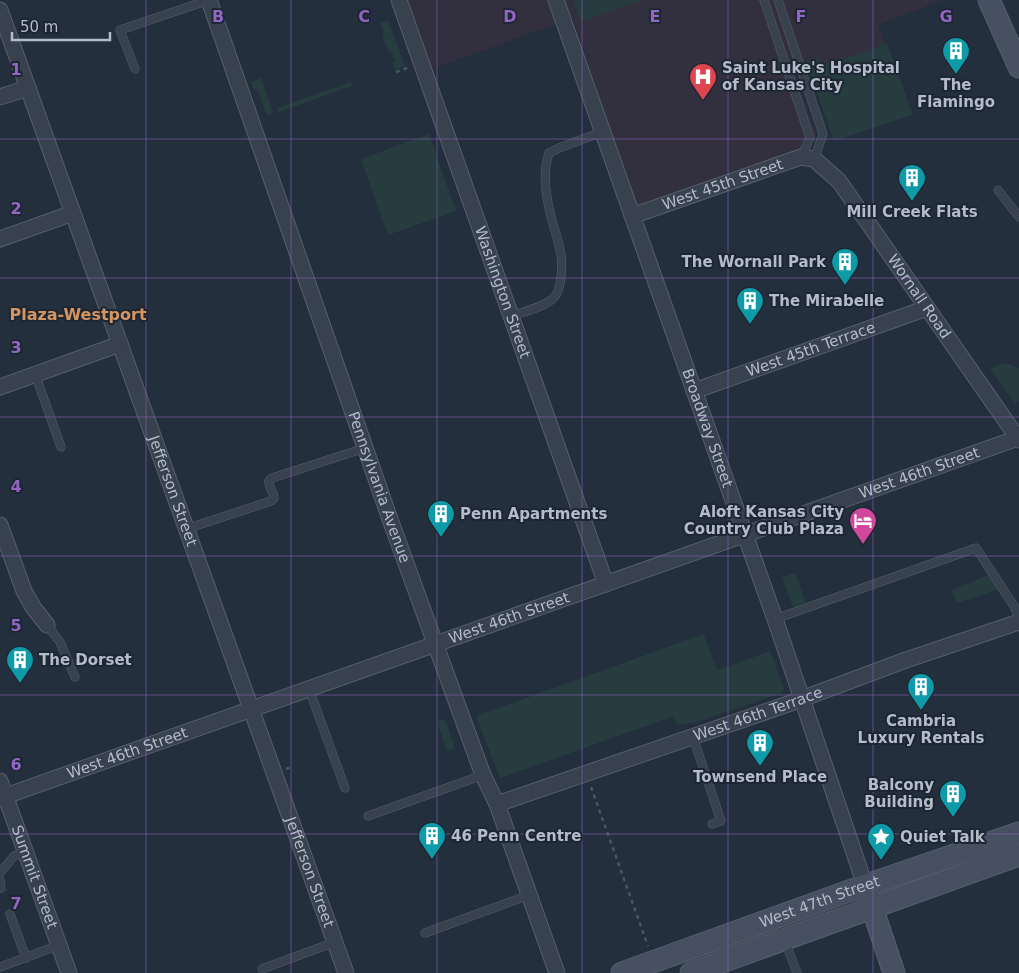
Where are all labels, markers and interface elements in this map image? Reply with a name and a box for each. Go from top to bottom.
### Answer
text: B [212,7,224,26]
text: C [358,7,370,26]
text: D [503,7,517,26]
text: E [650,7,660,26]
text: F [796,7,806,26]
text: G [939,7,953,26]
scale bar [12,10,110,42]
text: 50 m [20,18,58,36]
building icon: The Flamingo [941,36,971,75]
place label: Saint Luke's Hospital of Kansas City [722,59,900,94]
text: 1 [10,60,22,79]
hospital icon: Saint Luke's Hospital of Kansas City [688,62,718,101]
place label: The Flamingo [917,76,995,111]
street label: West 45th Street [660,155,785,214]
building icon: Mill Creek Flats [897,163,927,202]
text: 2 [10,199,22,218]
place label: Mill Creek Flats [846,203,978,221]
street label: Washington Street [471,224,534,361]
building icon: The Wornall Park [830,247,860,286]
street label: Wornall Road [884,251,955,342]
place label: The Wornall Park [682,253,827,271]
building icon: The Mirabelle [735,286,765,325]
place label: The Mirabelle [769,292,884,310]
district label: Plaza-Westport [9,305,147,324]
street label: West 45th Terrace [744,318,878,381]
text: 3 [10,338,22,357]
street label: Broadway Street [678,366,737,490]
street label: Pennsylvania Avenue [344,409,414,565]
street label: Jefferson Street [144,432,201,549]
street label: West 46th Street [857,443,982,503]
text: 4 [10,477,22,496]
building icon: Penn Apartments [426,499,456,538]
place label: Aloft Kansas City Country Club Plaza [684,503,844,538]
place label: Penn Apartments [460,505,607,523]
hotel icon: Aloft Kansas City Country Club Plaza [848,506,878,545]
street label: West 46th Street [446,588,572,648]
text: 5 [10,616,22,635]
building icon: The Dorset [5,645,35,684]
place label: The Dorset [39,651,132,669]
building icon: Cambria Luxury Rentals [906,672,936,711]
street label: West 46th Terrace [691,683,825,745]
place label: Cambria Luxury Rentals [858,712,984,747]
street label: West 46th Street [65,723,190,783]
building icon: Townsend Place [745,728,775,767]
text: 6 [10,755,22,774]
place label: Townsend Place [693,768,827,786]
place label: Balcony Building [864,776,934,811]
building icon: Balcony Building [938,779,968,818]
street label: Jefferson Street [281,813,338,930]
building icon: 46 Penn Centre [417,821,447,860]
place icon: Quiet Talk [866,822,896,861]
street label: Summit Street [8,823,61,931]
place label: 46 Penn Centre [451,827,581,845]
place label: Quiet Talk [900,828,986,846]
street label: West 47th Street [757,872,882,932]
text: 7 [10,894,22,913]

